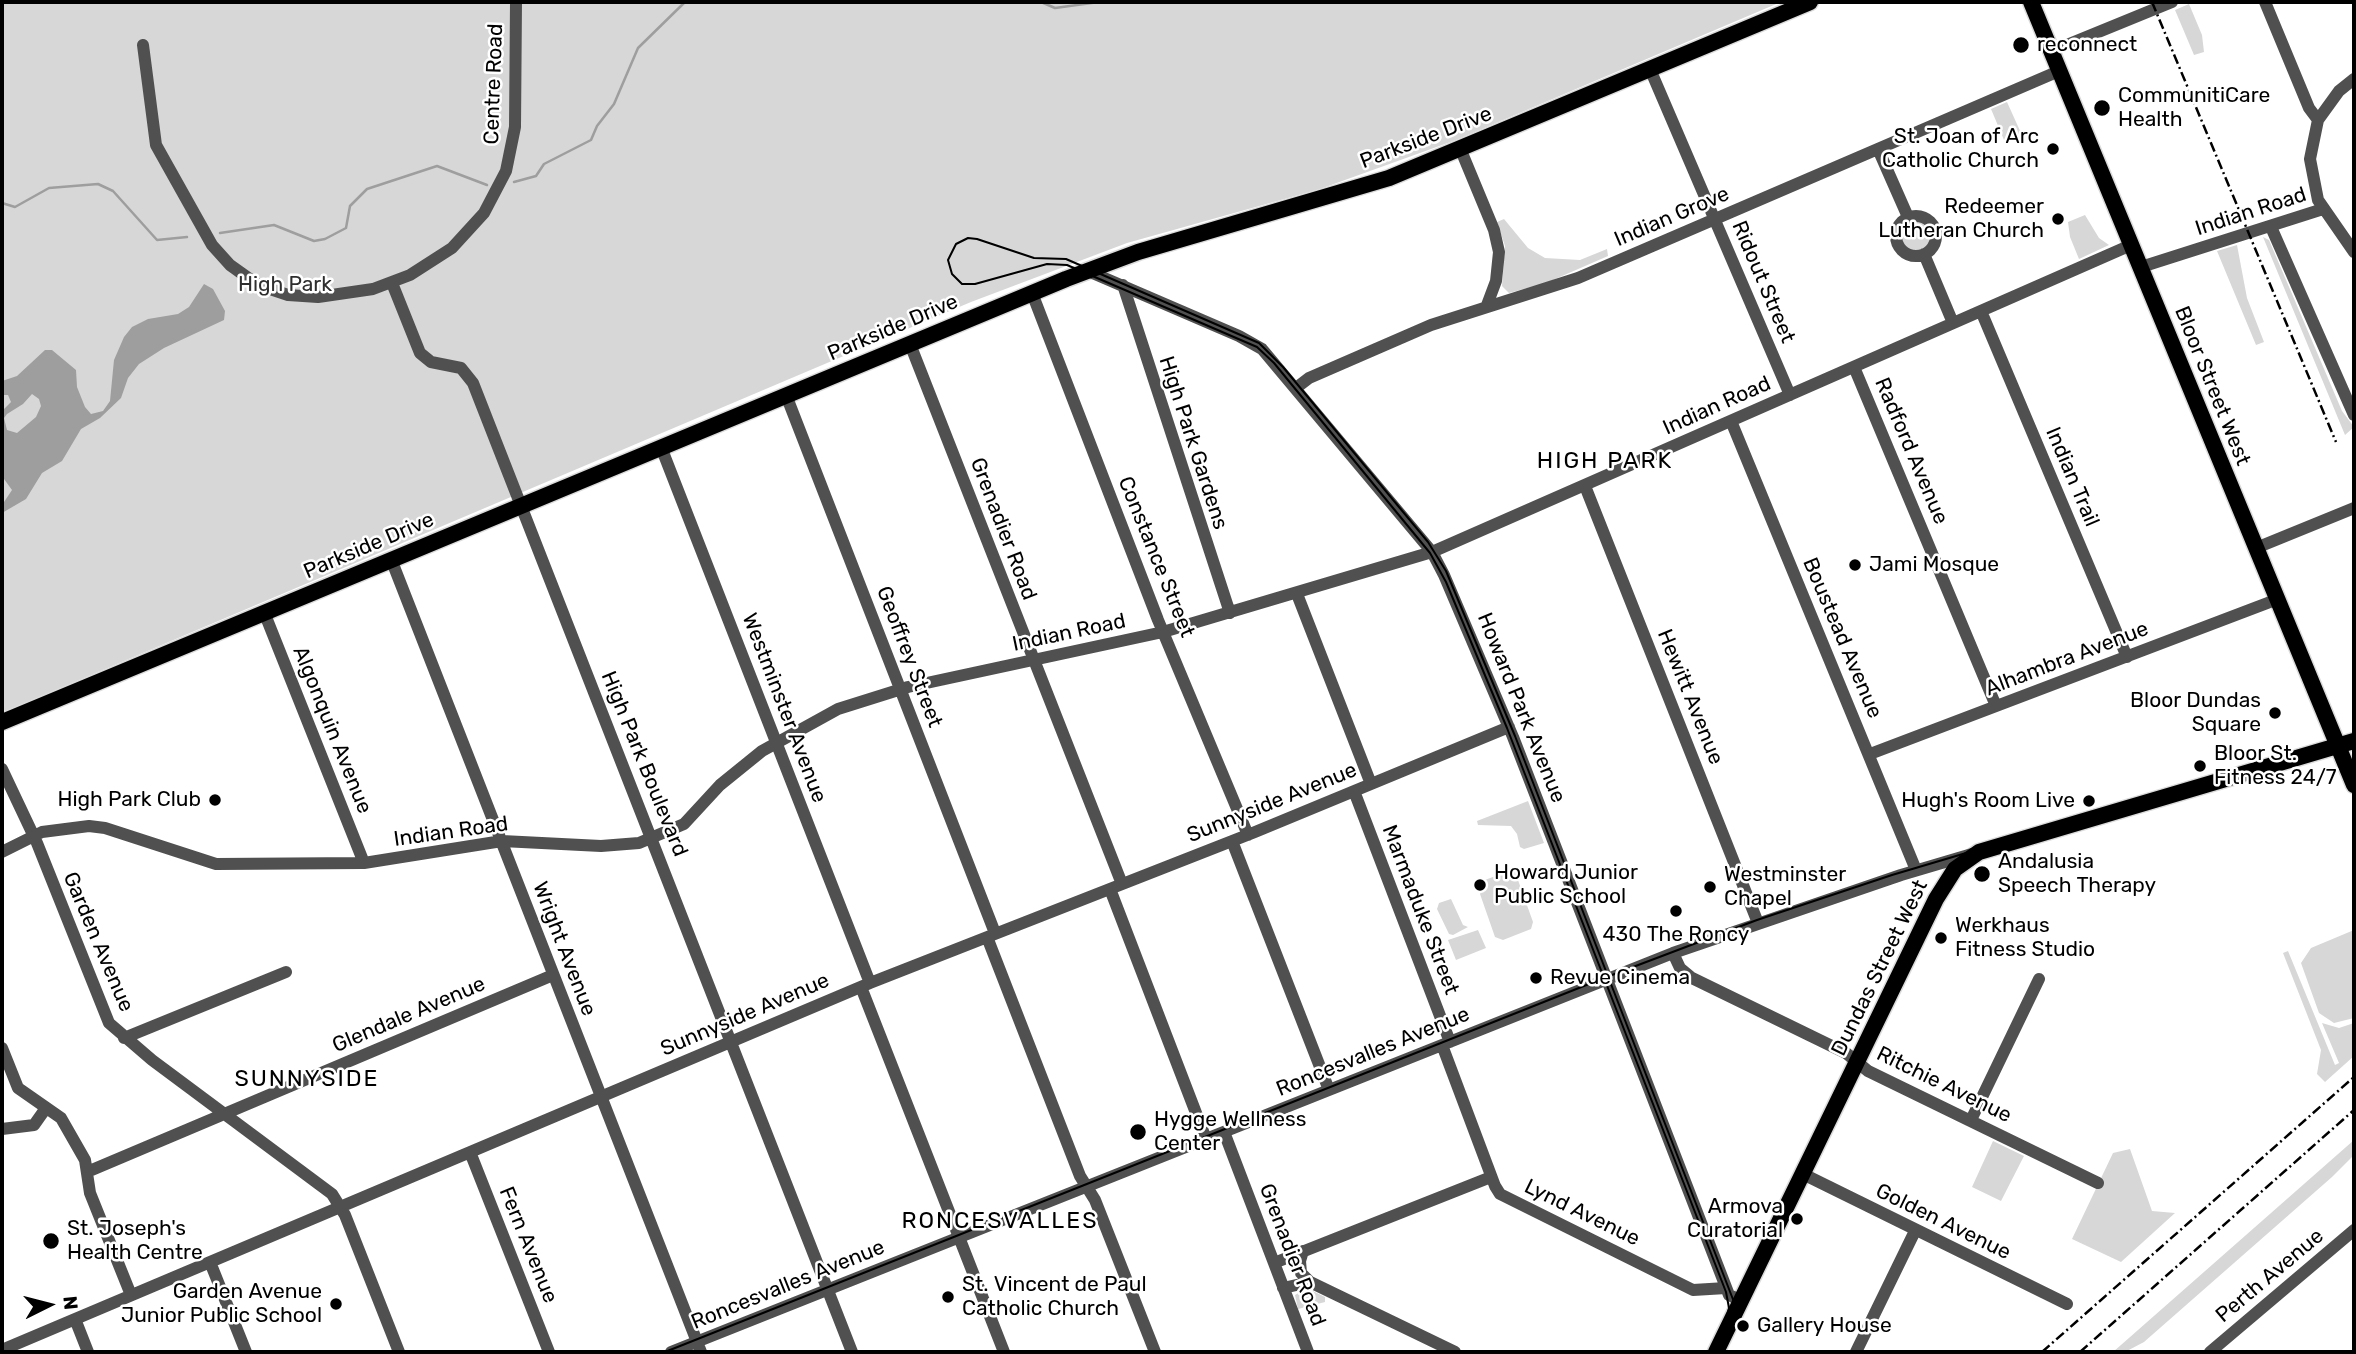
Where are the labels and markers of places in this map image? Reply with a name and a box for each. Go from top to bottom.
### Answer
place label: reconnect [2037,32,2137,58]
marker: reconnect [2011,35,2031,55]
place label: CommunitiCare Health [2118,83,2270,133]
marker: CommunitiCare Health [2092,98,2112,118]
place label: St. Joan of Arc Catholic Church [1882,124,2039,174]
marker: St. Joan of Arc Catholic Church [2045,141,2061,157]
place label: Redeemer Lutheran Church [1878,194,2044,244]
marker: Redeemer Lutheran Church [2050,211,2066,227]
place label: Jami Mosque [1869,552,1999,578]
marker: Jami Mosque [1847,557,1863,573]
place label: Bloor Dundas Square [2130,688,2261,738]
marker: Bloor Dundas Square [2267,705,2283,721]
place label: Bloor St. Fitness 24/7 [2214,741,2337,791]
marker: Bloor St. Fitness 24/7 [2192,758,2208,774]
place label: High Park Club [57,787,201,813]
place label: Hugh's Room Live [1901,788,2075,814]
marker: High Park Club [207,792,223,808]
marker: Hugh's Room Live [2081,793,2097,809]
place label: Andalusia Speech Therapy [1998,849,2156,899]
place label: Howard Junior Public School [1494,860,1638,910]
place label: Westminster Chapel [1724,862,1846,912]
marker: Andalusia Speech Therapy [1972,864,1992,884]
marker: Howard Junior Public School [1472,877,1488,893]
marker: Westminster Chapel [1702,879,1718,895]
marker: 430 The Roncy [1668,903,1684,919]
place label: Werkhaus Fitness Studio [1955,913,2095,963]
place label: 430 The Roncy [1603,922,1749,948]
marker: Werkhaus Fitness Studio [1933,930,1949,946]
place label: Revue Cinema [1550,965,1690,991]
marker: Revue Cinema [1528,970,1544,986]
place label: Hygge Wellness Center [1154,1107,1306,1157]
marker: Hygge Wellness Center [1128,1122,1148,1142]
place label: Armova Curatorial [1687,1194,1783,1244]
marker: Armova Curatorial [1789,1211,1805,1227]
place label: St. Joseph's Health Centre [67,1216,203,1266]
marker: St. Joseph's Health Centre [41,1231,61,1251]
place label: St. Vincent de Paul Catholic Church [962,1272,1147,1322]
place label: Garden Avenue Junior Public School [121,1279,322,1329]
marker: St. Vincent de Paul Catholic Church [940,1289,956,1305]
marker: Garden Avenue Junior Public School [328,1296,344,1312]
place label: Gallery House [1757,1313,1892,1339]
marker: Gallery House [1735,1318,1751,1334]

